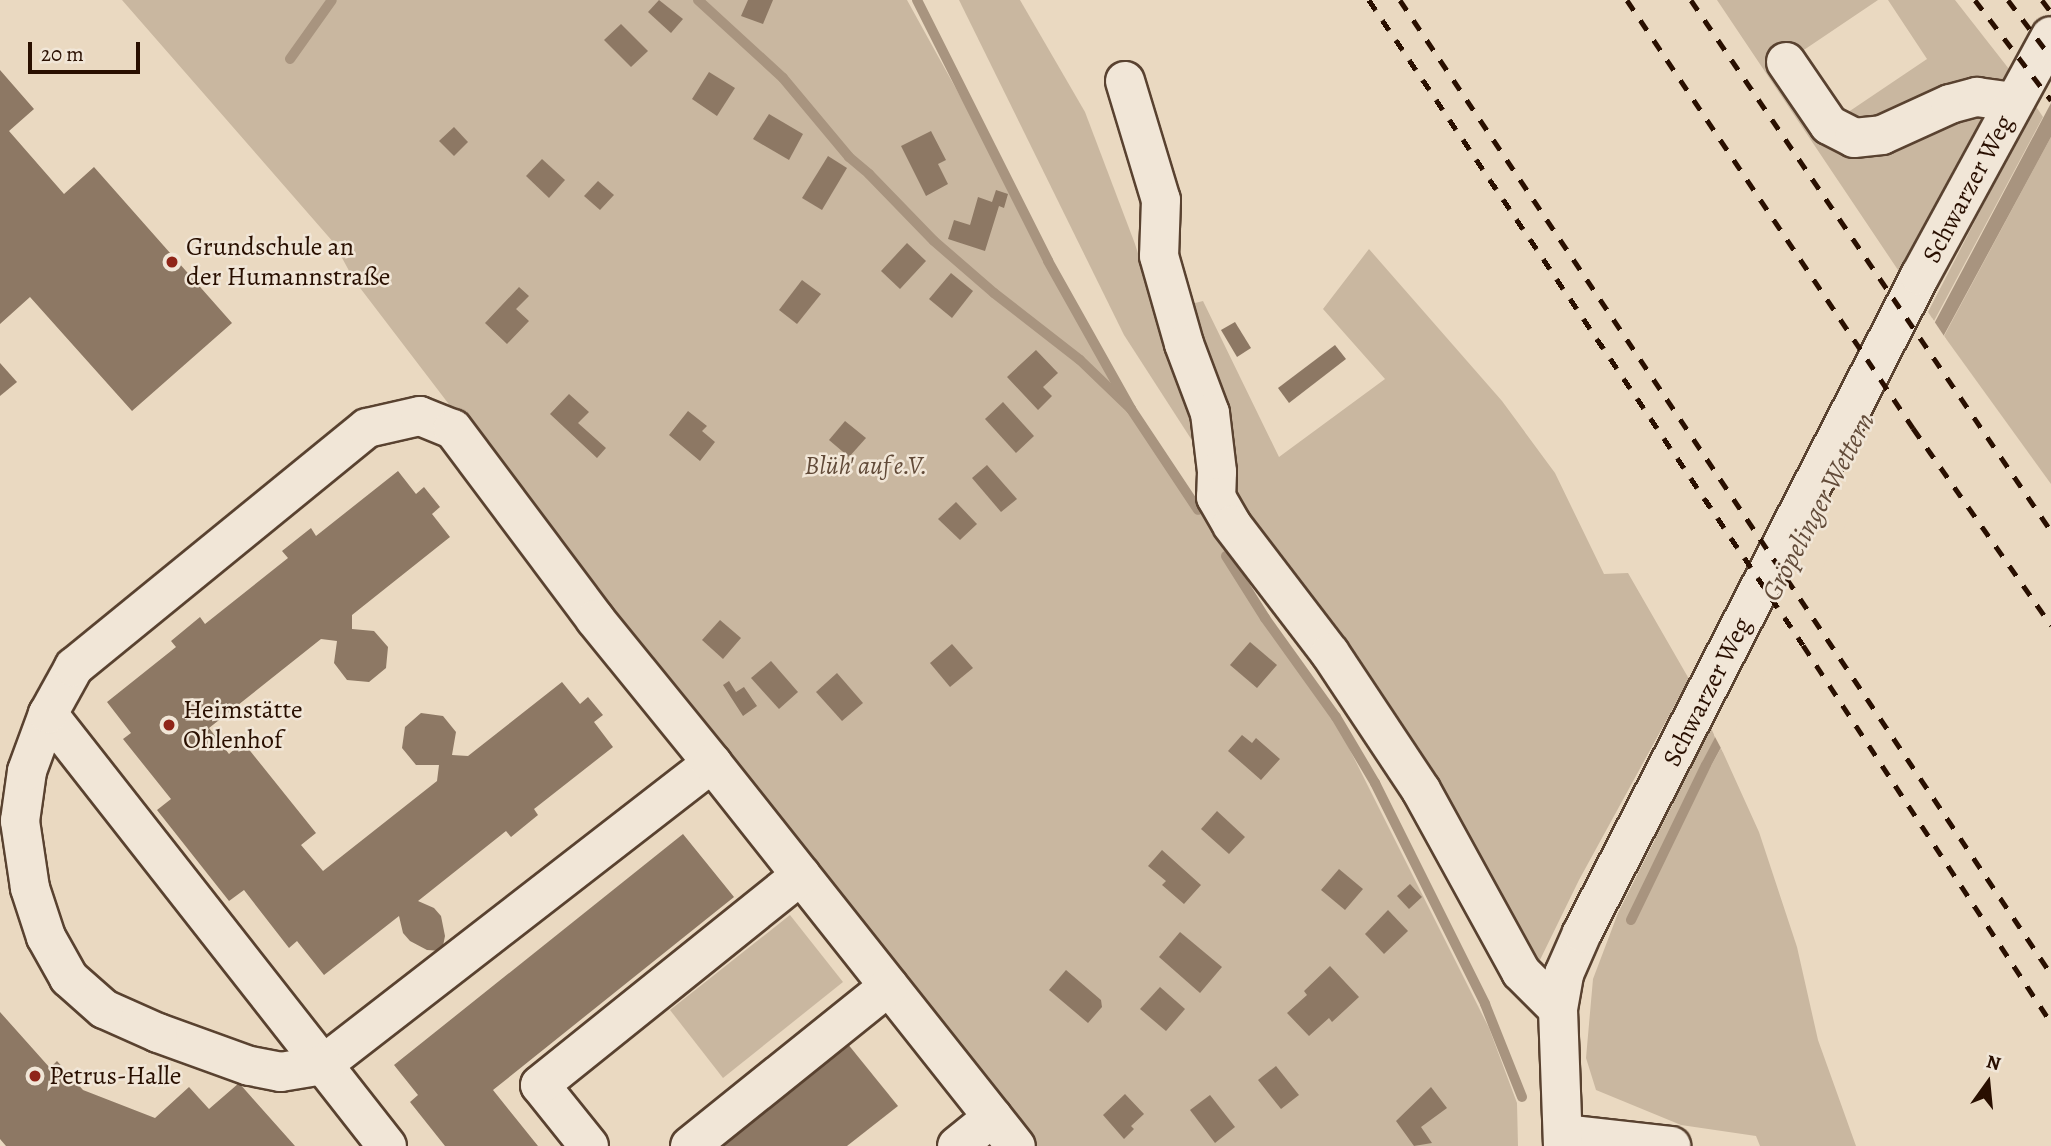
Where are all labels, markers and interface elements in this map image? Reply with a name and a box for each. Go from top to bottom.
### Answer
scale bar [32,28,144,72]
text: 20 m [41,40,84,68]
street label: Schwarzer Weg [1916,110,2020,268]
place label: Grundschule an der Humannstraße [186,231,390,292]
marker: Grundschule an der Humannstraße [164,254,180,270]
water label: Gröpelinger Wettern [1754,407,1882,607]
park label: Blüh' auf e.V. [804,450,928,482]
street label: Schwarzer Weg [1656,612,1758,772]
place label: Heimstätte Ohlenhof [183,694,303,756]
marker: Heimstätte Ohlenhof [161,717,177,733]
north arrow [1953,1048,2023,1118]
text: N [1983,1048,2003,1077]
place label: Petrus-Halle [49,1060,181,1092]
marker: Petrus-Halle [27,1068,43,1084]

